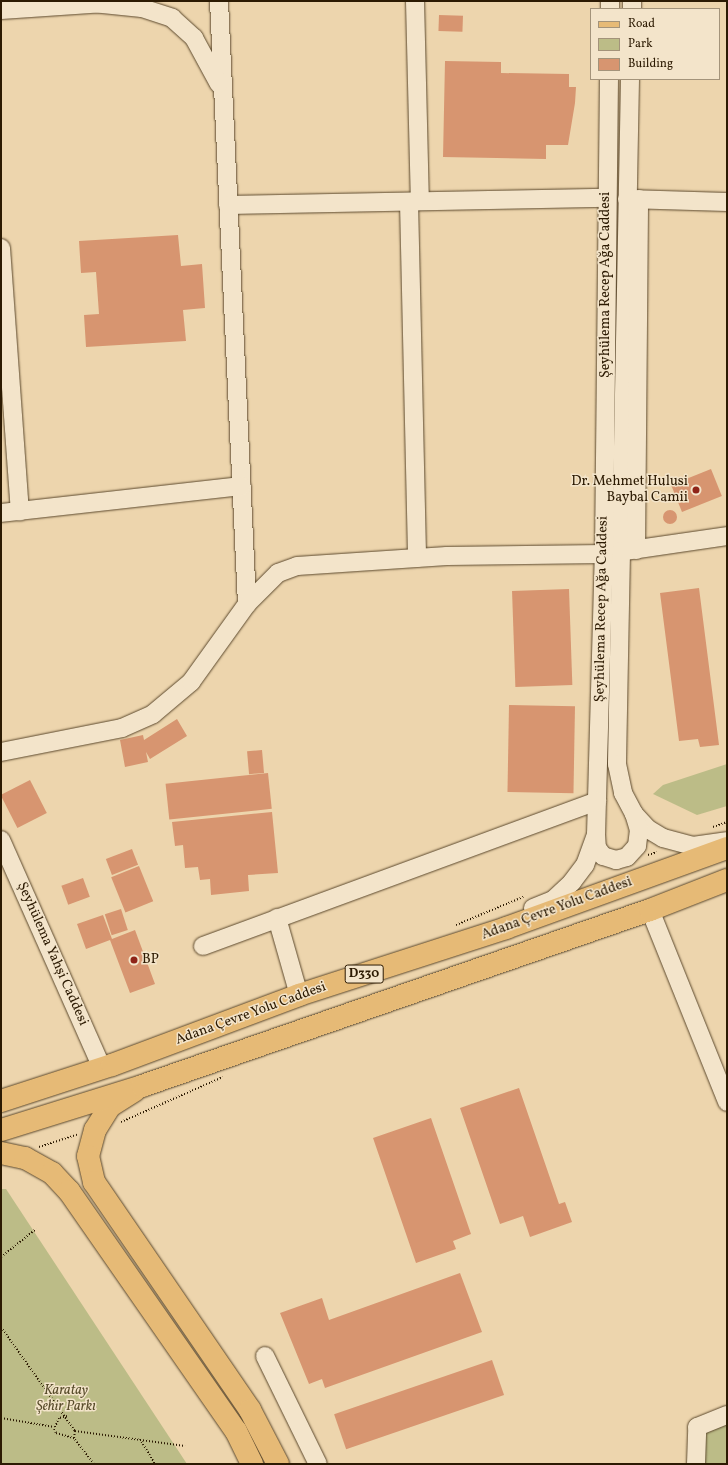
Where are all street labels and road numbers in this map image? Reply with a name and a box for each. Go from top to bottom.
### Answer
street label: Şeyhülema Recep Ağa Caddesi [598,192,614,378]
street label: Şeyhülema Recep Ağa Caddesi [592,516,612,702]
street label: Adana Çevre Yolu Caddesi [479,874,635,944]
street label: Şeyhülema Yahşi Caddesi [13,879,91,1029]
road number: D330 [344,963,384,985]
street label: Adana Çevre Yolu Caddesi [173,979,329,1049]

